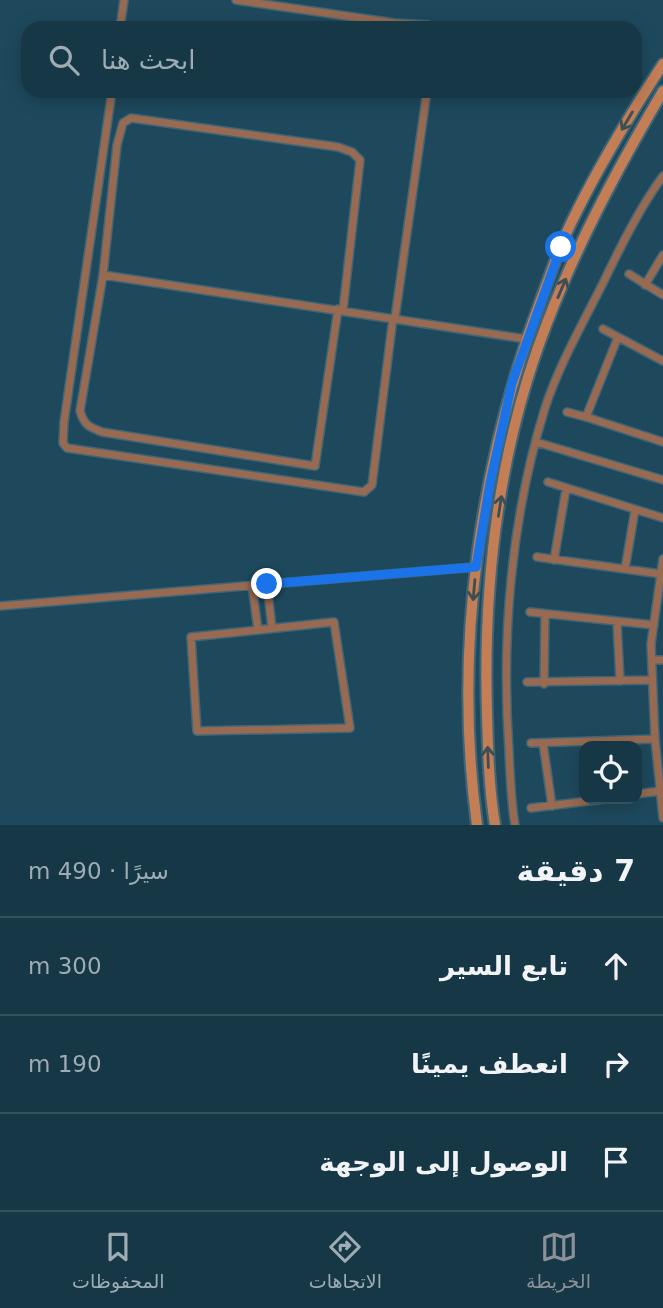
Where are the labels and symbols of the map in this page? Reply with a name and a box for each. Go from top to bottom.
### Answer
one-way arrow [620,111,634,131]
route start [545,231,576,262]
one-way arrow [556,278,569,299]
one-way arrow [494,495,507,518]
route end [251,568,282,599]
one-way arrow [467,578,480,601]
one-way arrow [481,746,494,769]

